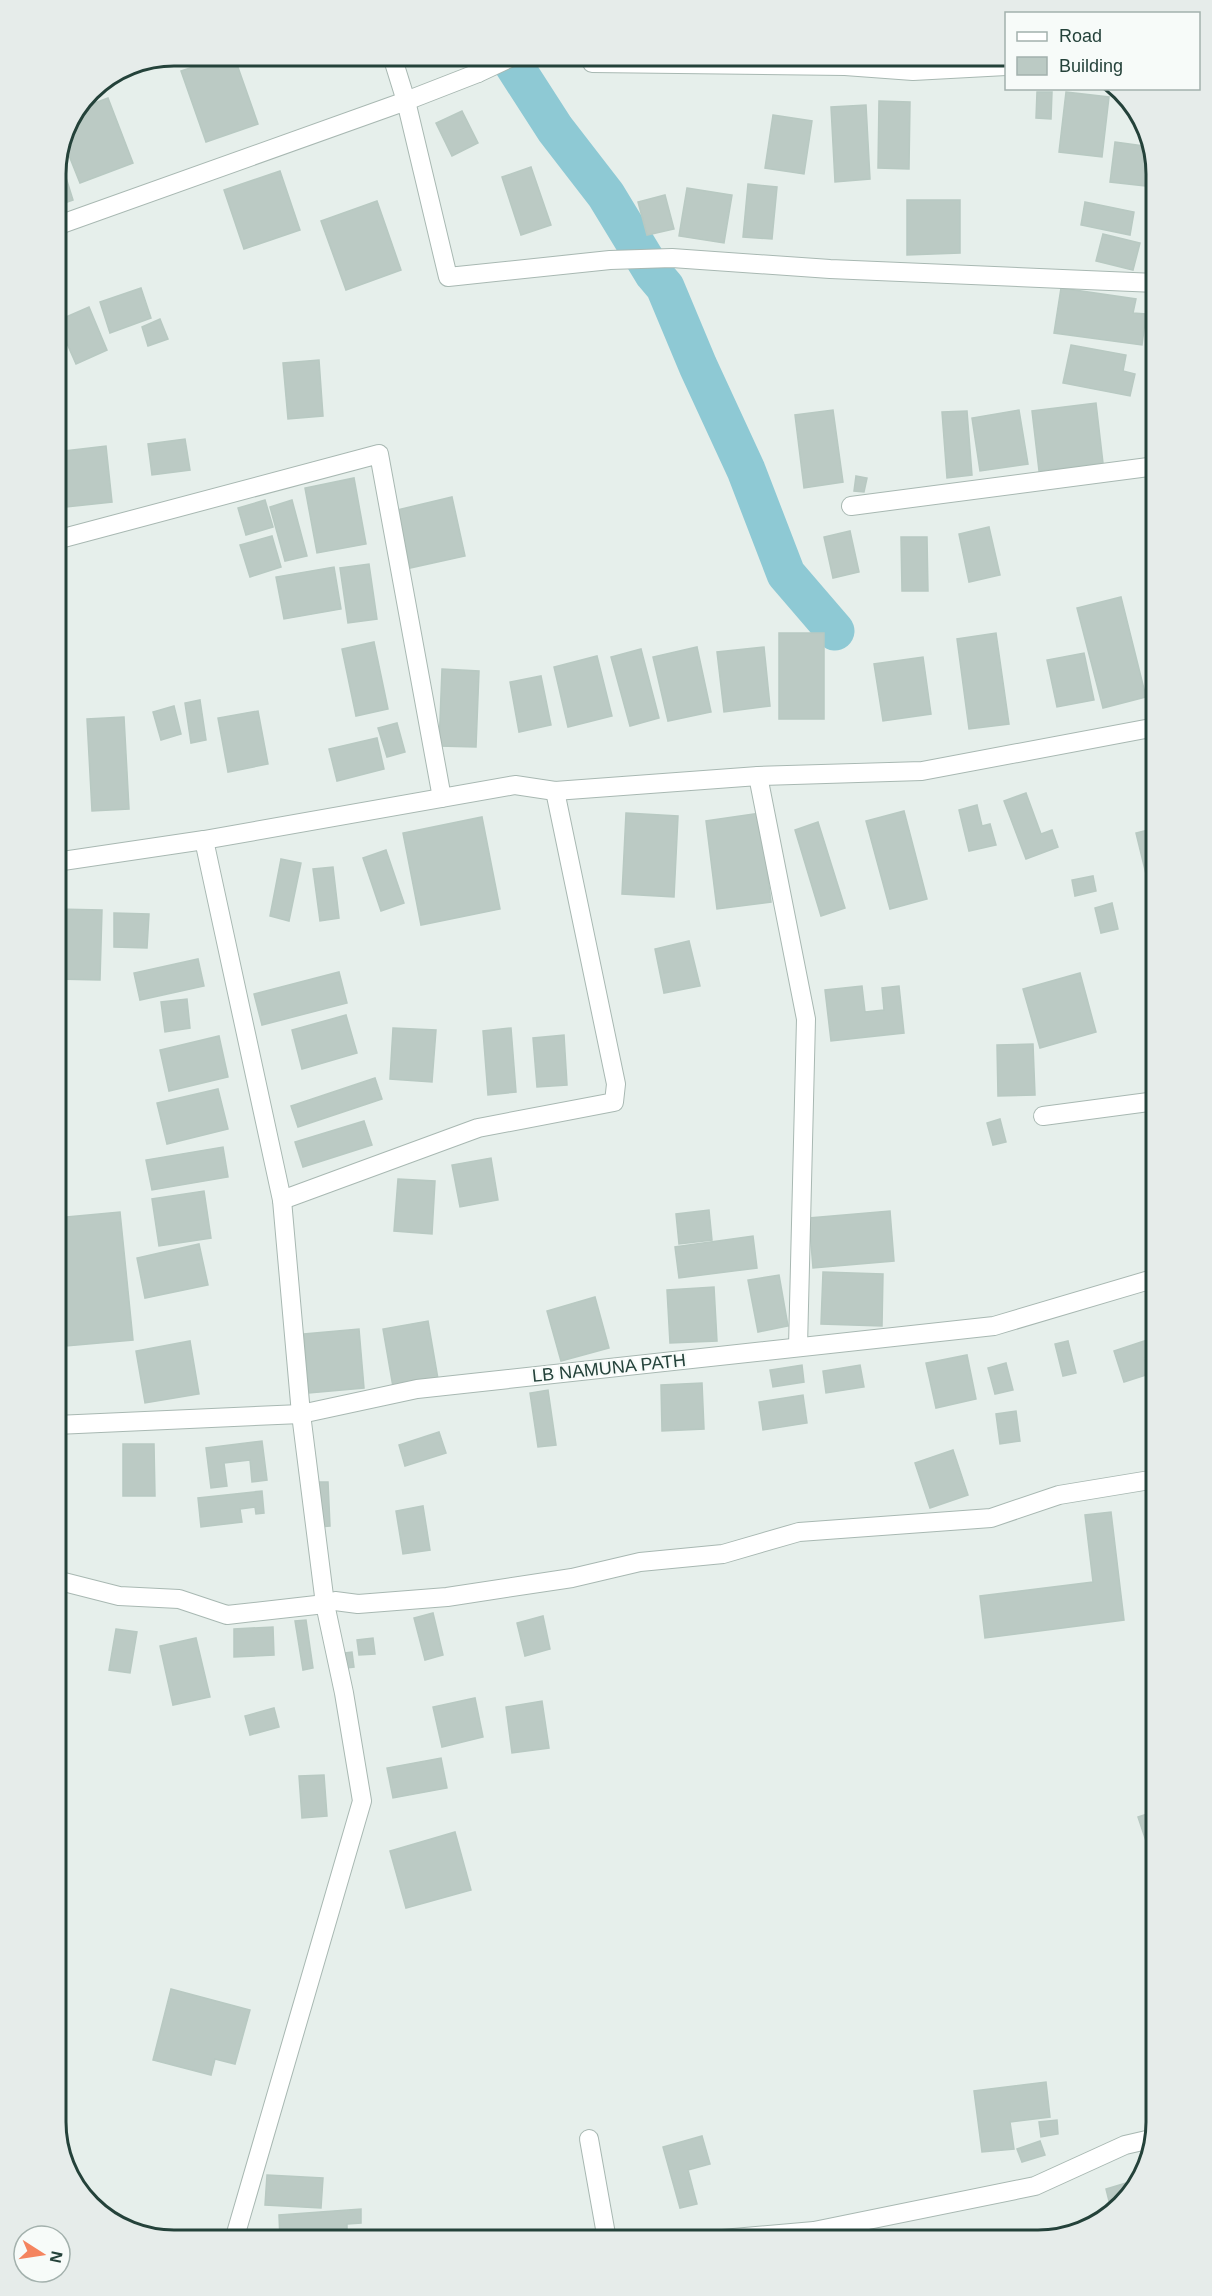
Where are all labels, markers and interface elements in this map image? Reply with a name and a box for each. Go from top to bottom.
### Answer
legend [1005,12,1200,90]
text: Road [1059,26,1102,46]
text: Building [1059,56,1123,76]
street label: LB NAMUNA PATH [531,1350,687,1386]
north arrow [12,2224,72,2284]
text: N [47,2250,66,2264]

